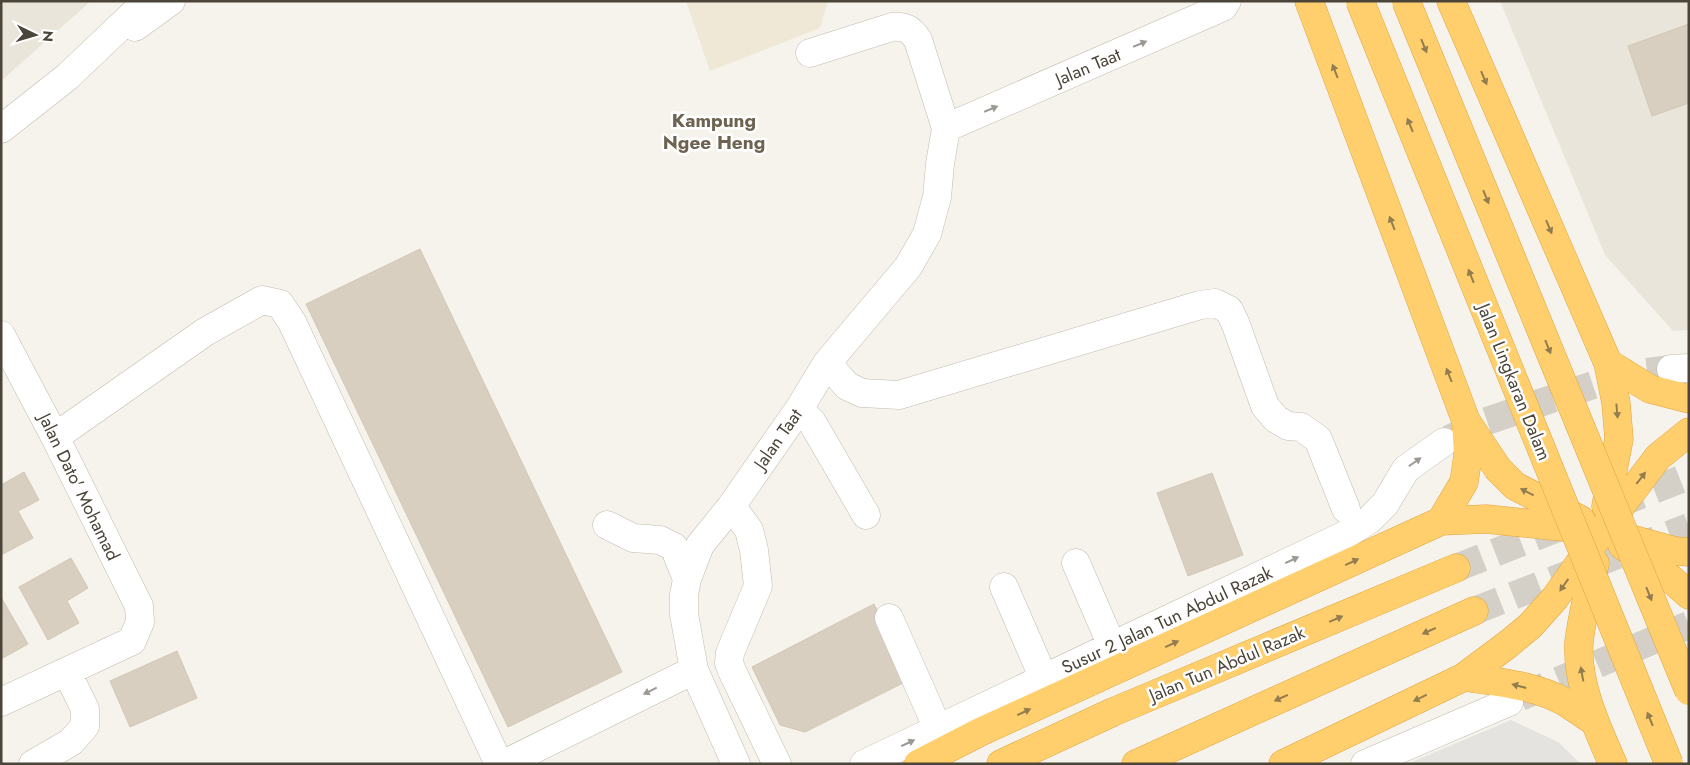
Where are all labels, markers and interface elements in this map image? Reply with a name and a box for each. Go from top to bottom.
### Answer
north arrow [10,10,60,60]
text: N [38,30,58,43]
one-way arrow [1133,39,1147,47]
one-way arrow [1420,39,1428,54]
street label: Jalan Taat [1049,41,1125,93]
one-way arrow [1331,63,1339,78]
one-way arrow [1481,71,1489,85]
one-way arrow [984,104,998,112]
district label: Kampung Ngee Heng [663,107,765,156]
one-way arrow [1406,118,1414,132]
one-way arrow [1482,190,1490,205]
one-way arrow [1388,215,1396,230]
one-way arrow [1545,220,1553,234]
one-way arrow [1467,269,1475,283]
street label: Jalan Lingkaran Dalam [1470,298,1557,464]
one-way arrow [1544,340,1552,354]
one-way arrow [1445,367,1453,382]
street label: Jalan Taat [746,403,809,476]
one-way arrow [1613,403,1621,419]
street label: Jalan Dato' Mohamad [31,407,126,565]
one-way arrow [1409,457,1422,467]
one-way arrow [1636,471,1646,485]
one-way arrow [1520,488,1534,496]
one-way arrow [1285,556,1299,564]
one-way arrow [1344,558,1359,566]
street label: Susur 2 Jalan Tun Abdul Razak [1058,562,1276,678]
one-way arrow [1559,578,1569,592]
one-way arrow [1646,587,1654,601]
one-way arrow [1329,614,1343,622]
street label: Jalan Tun Abdul Razak [1146,621,1308,707]
one-way arrow [1422,628,1436,636]
one-way arrow [1165,640,1179,648]
one-way arrow [1578,666,1586,682]
one-way arrow [1511,682,1526,690]
one-way arrow [643,687,658,695]
one-way arrow [1274,694,1288,702]
one-way arrow [1413,694,1428,702]
one-way arrow [1017,707,1031,715]
one-way arrow [1646,711,1654,726]
one-way arrow [901,739,916,747]

